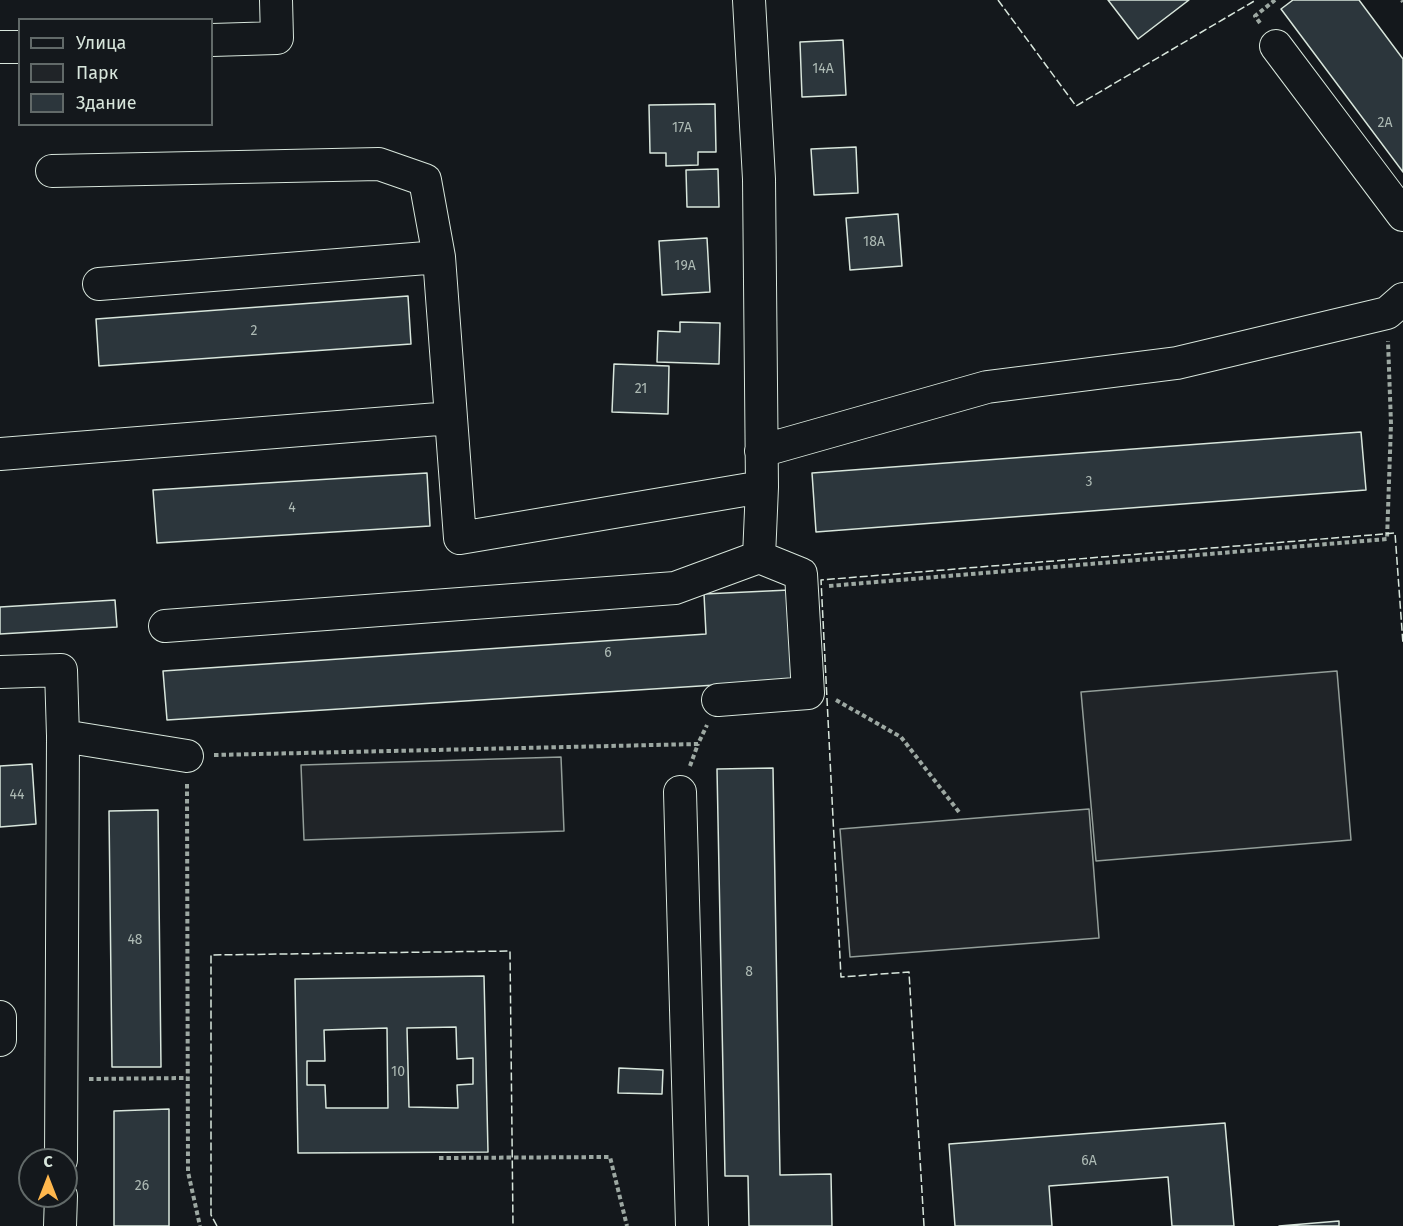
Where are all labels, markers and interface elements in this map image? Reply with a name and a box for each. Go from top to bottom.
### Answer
legend [18,18,213,126]
text: Улица [76,32,126,54]
house number: 14А [812,61,834,77]
text: Парк [76,62,118,84]
text: Здание [76,92,137,114]
house number: 2А [1378,115,1392,131]
house number: 17А [672,120,692,136]
house number: 18А [863,234,885,250]
house number: 19А [674,258,696,274]
house number: 2 [251,323,257,339]
house number: 21 [635,381,647,397]
house number: 3 [1086,474,1092,490]
house number: 4 [288,500,296,516]
house number: 6 [604,645,612,661]
house number: 44 [10,787,24,803]
house number: 48 [127,932,143,948]
house number: 8 [745,964,753,980]
house number: 10 [391,1064,405,1080]
north arrow [18,1148,78,1208]
text: С [43,1152,53,1171]
house number: 6А [1081,1153,1097,1169]
house number: 26 [135,1178,149,1194]

